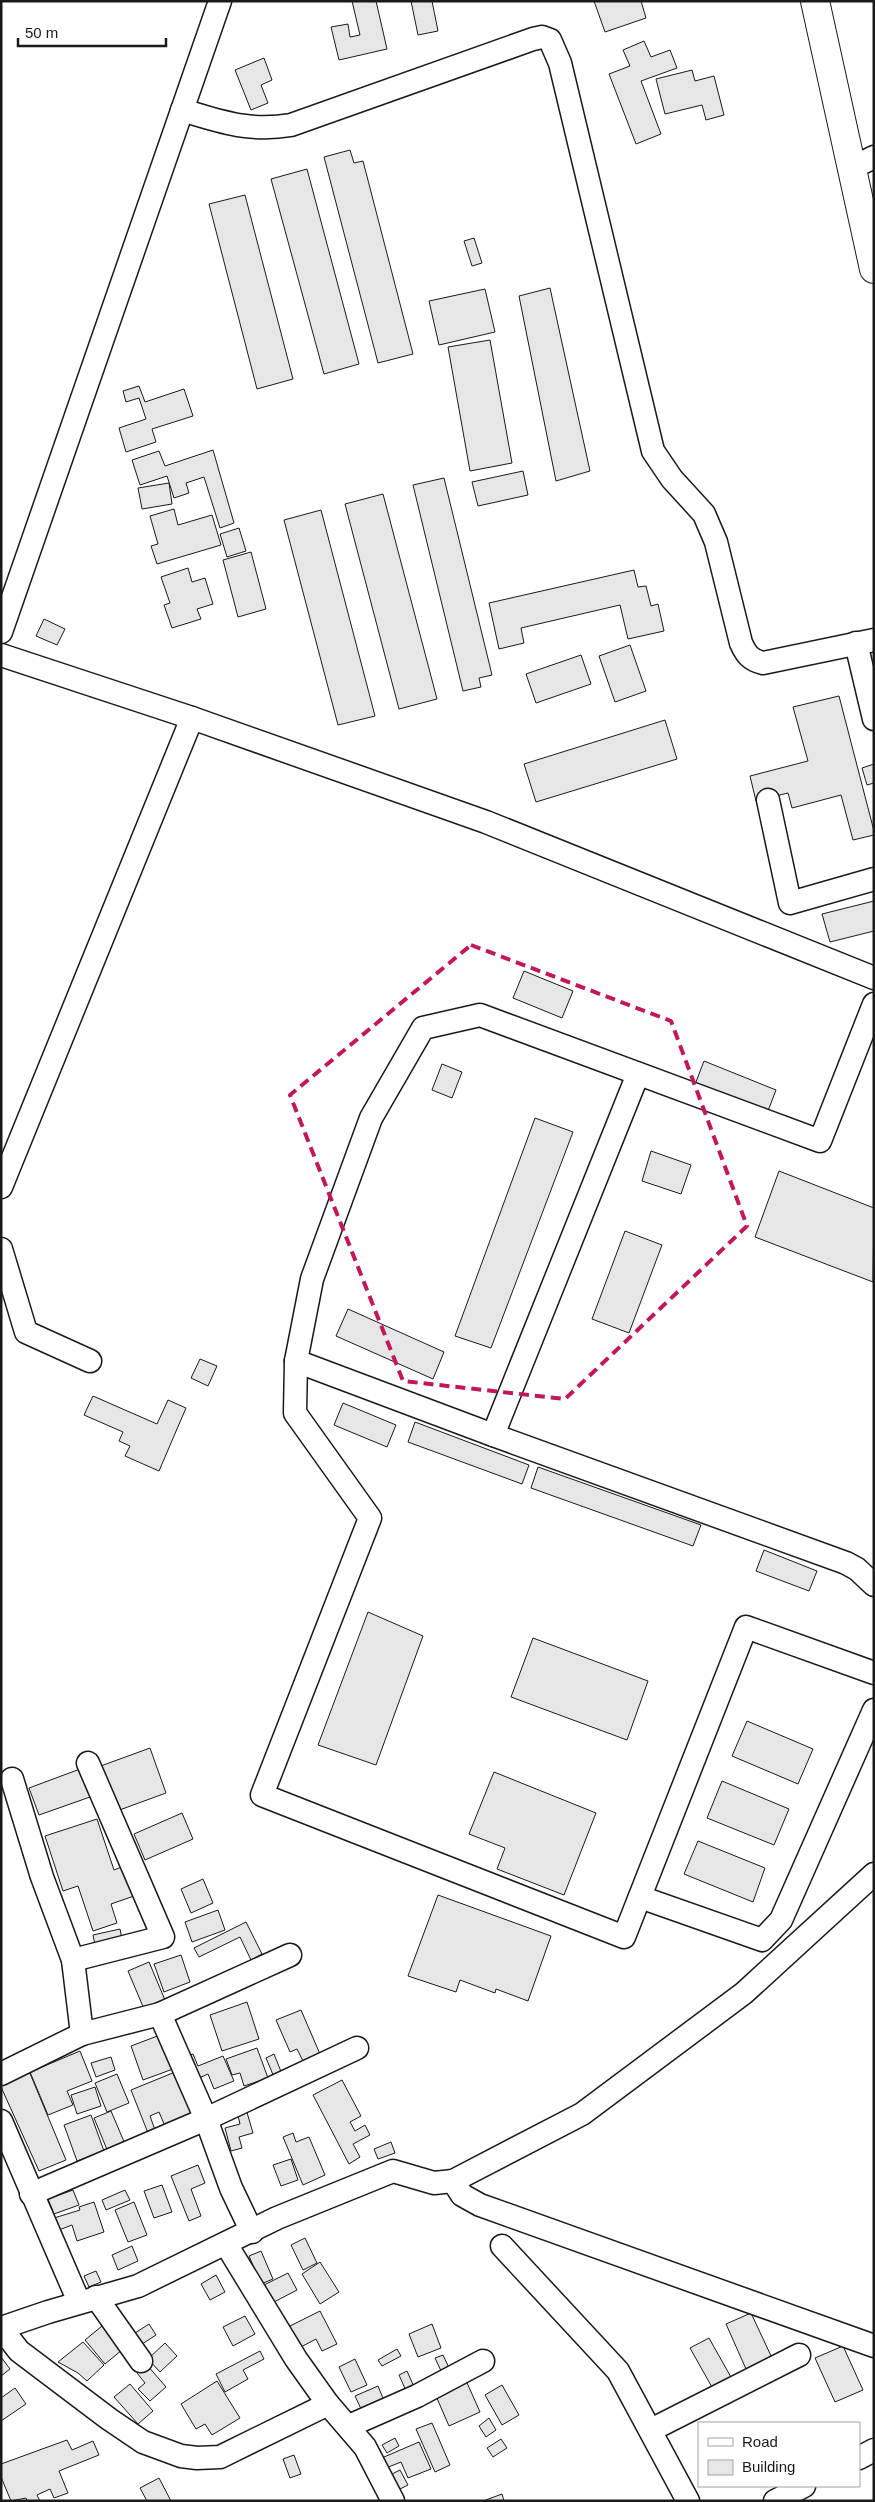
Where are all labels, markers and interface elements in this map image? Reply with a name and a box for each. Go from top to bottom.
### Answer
scale bar [18,15,165,47]
text: 50 m [25,24,58,41]
legend [698,2422,860,2487]
text: Road [742,2433,778,2450]
text: Building [742,2458,795,2475]

